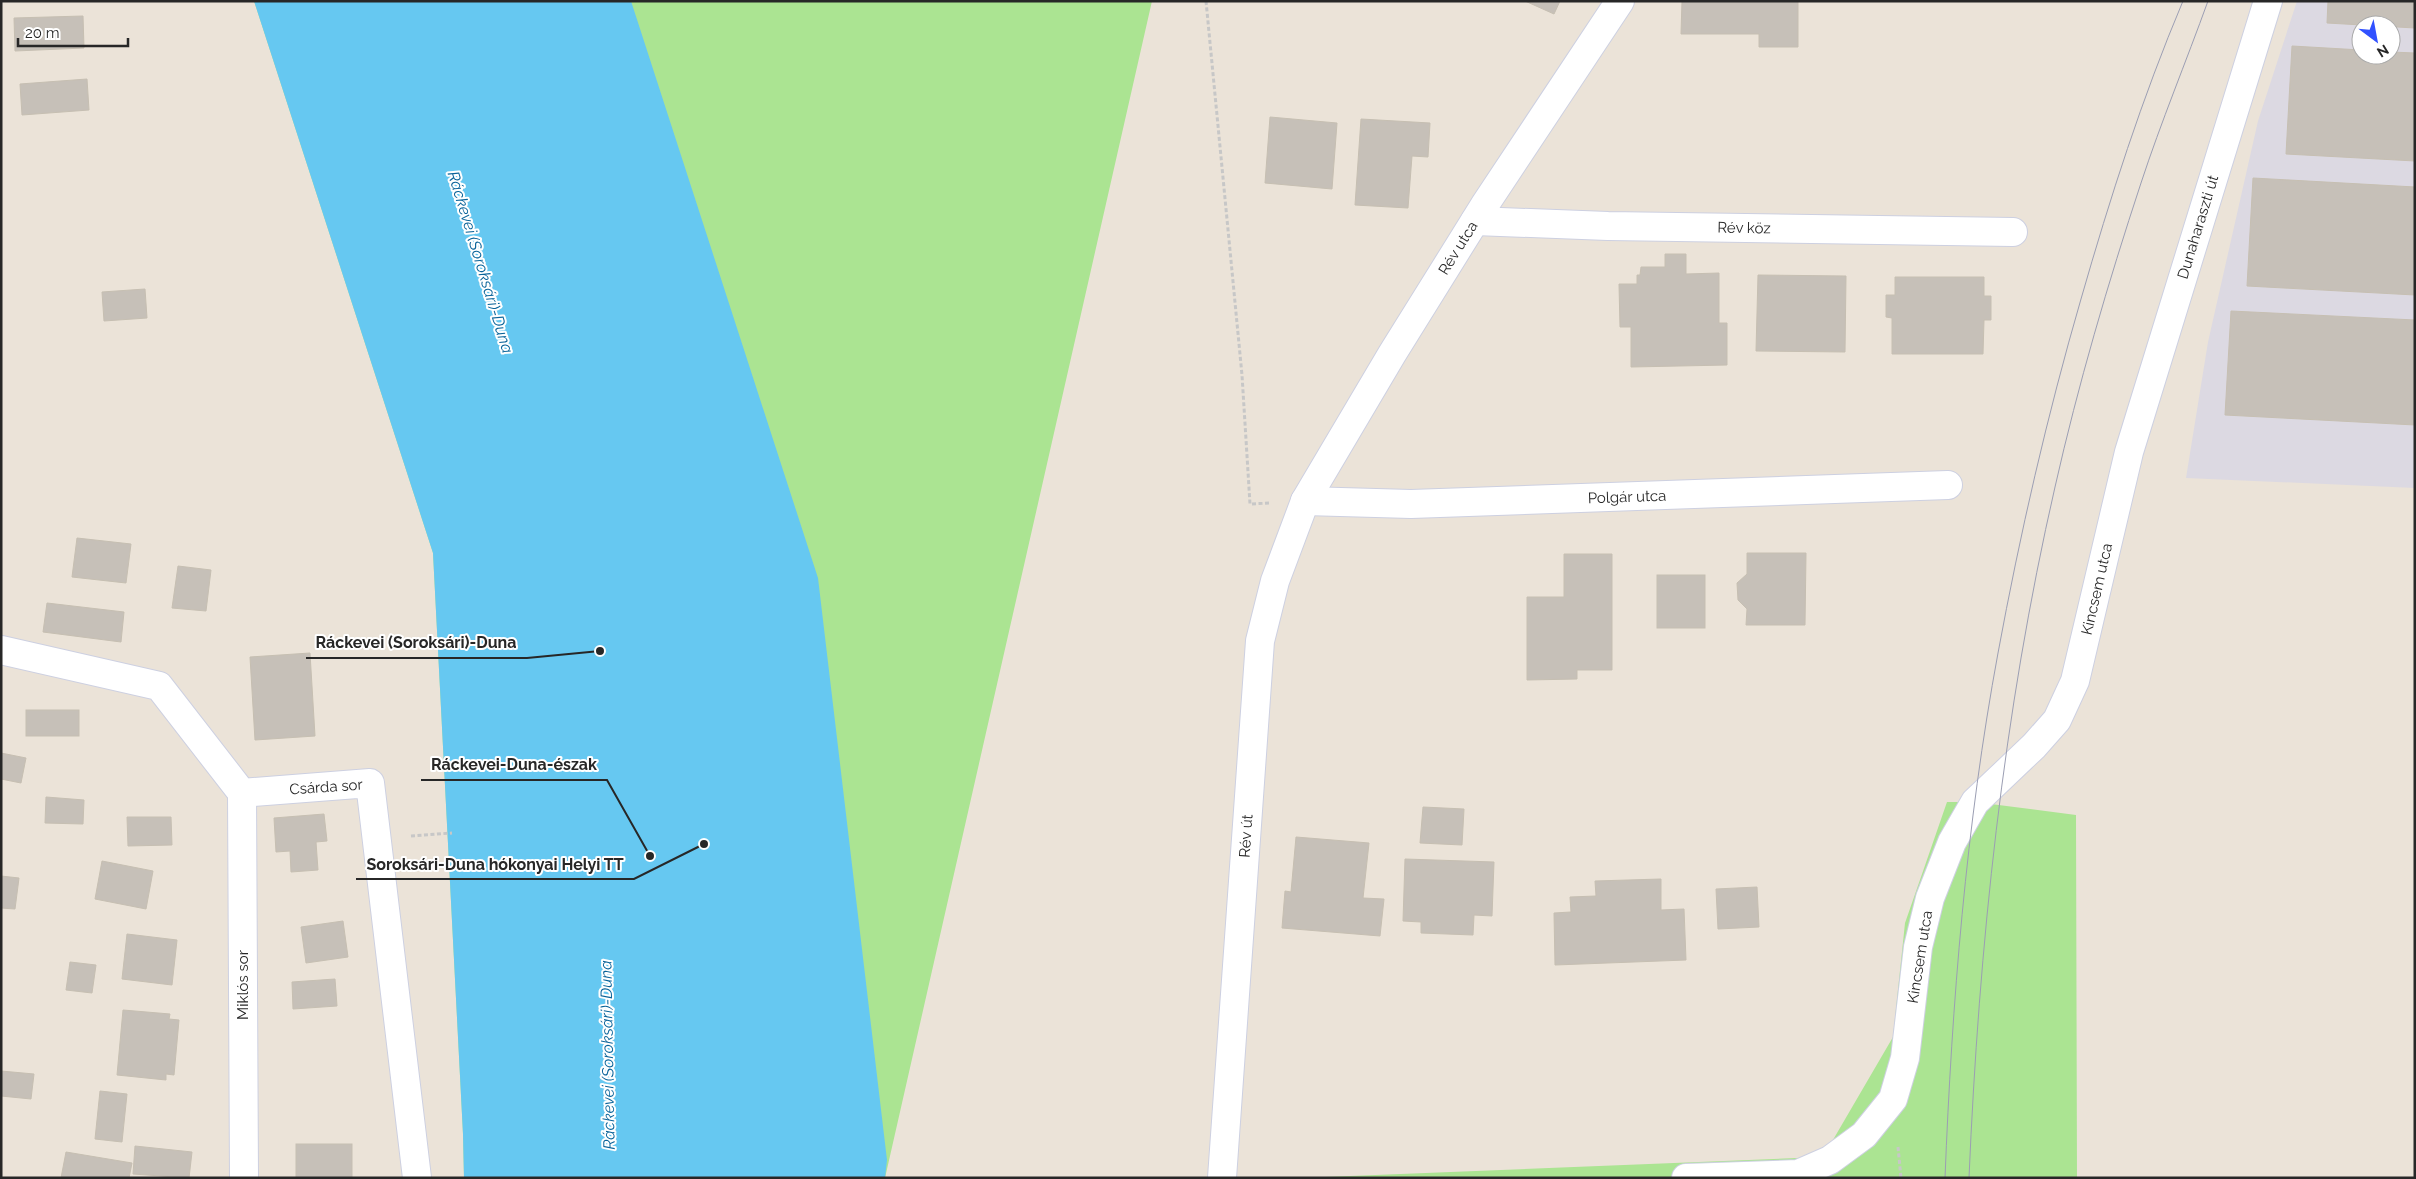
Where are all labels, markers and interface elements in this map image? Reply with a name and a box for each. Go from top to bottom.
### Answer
scale bar [18,15,128,47]
north arrow [2351,15,2401,65]
text: 20 m [25,24,60,42]
text: N [2374,41,2392,61]
water label: Ráckevei (Soroksári)-Duna [444,169,517,356]
street label: Dunaharaszti út [2174,173,2222,281]
street label: Rév utca [1435,218,1481,278]
street label: Rév köz [1717,219,1771,237]
street label: Polgár utca [1587,487,1667,507]
street label: Kincsem utca [2078,541,2116,637]
callout: Ráckevei (Soroksári)-Duna [306,627,527,658]
text: Ráckevei (Soroksári)-Duna [316,633,516,652]
callout: Ráckevei-Duna-észak [421,749,607,780]
text: Ráckevei-Duna-észak [431,755,597,774]
street label: Csárda sor [289,775,364,799]
street label: Rév út [1236,814,1256,858]
callout: Soroksári-Duna hókonyai Helyi TT [356,848,634,879]
text: Soroksári-Duna hókonyai Helyi TT [366,855,624,874]
street label: Kincsem utca [1904,909,1936,1005]
street label: Miklós sor [234,949,252,1020]
water label: Ráckevei (Soroksári)-Duna [596,960,619,1150]

